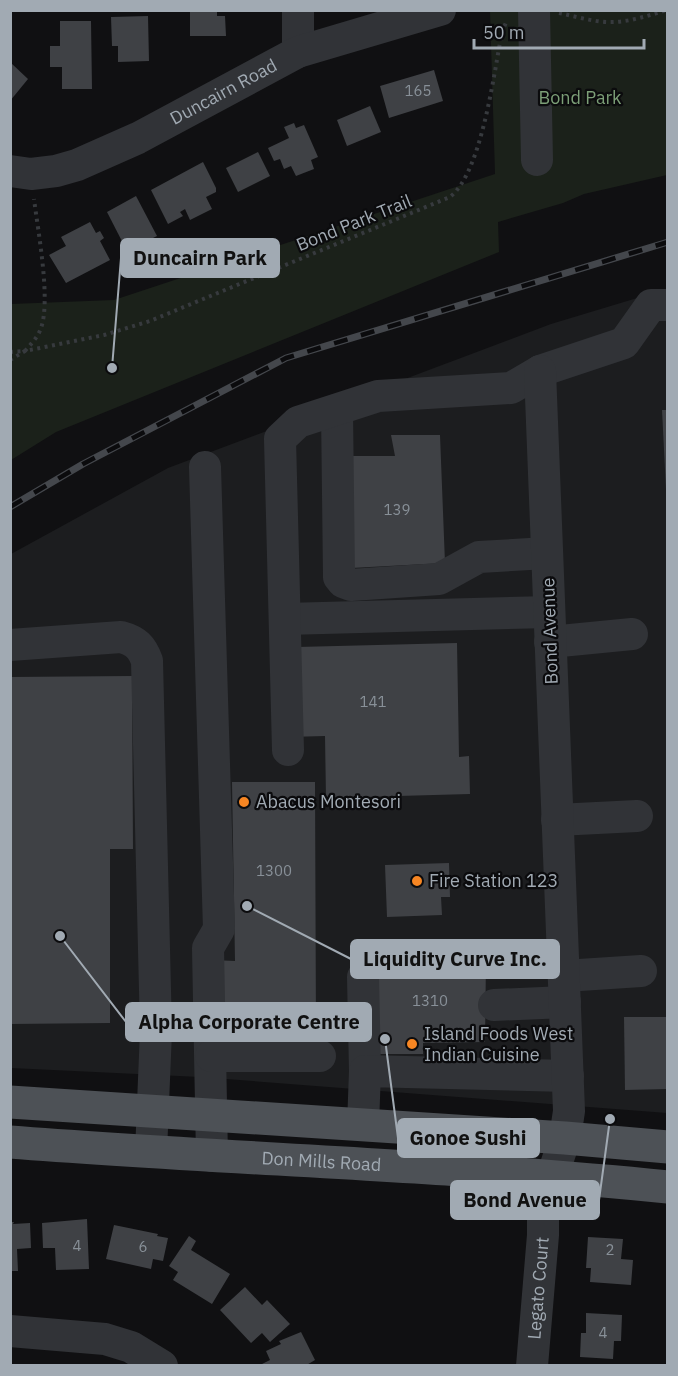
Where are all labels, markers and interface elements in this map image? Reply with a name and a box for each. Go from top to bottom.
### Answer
scale bar [474,12,644,50]
text: 50 m [483,21,525,44]
street label: Duncairn Road [166,53,281,130]
house number: 165 [404,81,432,100]
park label: Bond Park [538,86,622,109]
street label: Bond Park Trail [293,189,415,256]
callout: Duncairn Park [121,239,279,277]
text: Duncairn Park [133,244,267,271]
house number: 139 [383,500,411,519]
street label: Bond Avenue [536,577,563,685]
house number: 141 [359,692,387,711]
place label: Abacus Montesori [256,790,401,813]
marker: Abacus Montesori [237,795,251,809]
house number: 1300 [256,861,292,880]
place label: Fire Station 123 [429,869,558,892]
marker: Fire Station 123 [410,874,424,888]
callout: Liquidity Curve Inc. [351,940,559,978]
text: Liquidity Curve Inc. [363,945,547,972]
house number: 1310 [412,991,448,1010]
callout: Alpha Corporate Centre [126,1003,371,1041]
text: Alpha Corporate Centre [138,1008,360,1035]
place label: Island Foods West Indian Cuisine [424,1022,573,1066]
marker: Island Foods West Indian Cuisine [405,1037,419,1051]
callout: Gonoe Sushi [398,1119,539,1157]
text: Gonoe Sushi [410,1124,526,1151]
street label: Don Mills Road [261,1146,382,1176]
callout: Bond Avenue [451,1181,599,1219]
text: Bond Avenue [463,1186,587,1213]
house number: 4 [72,1236,82,1255]
street label: Legato Court [522,1236,554,1340]
house number: 6 [138,1237,148,1256]
house number: 2 [605,1240,615,1259]
house number: 4 [598,1323,608,1342]

